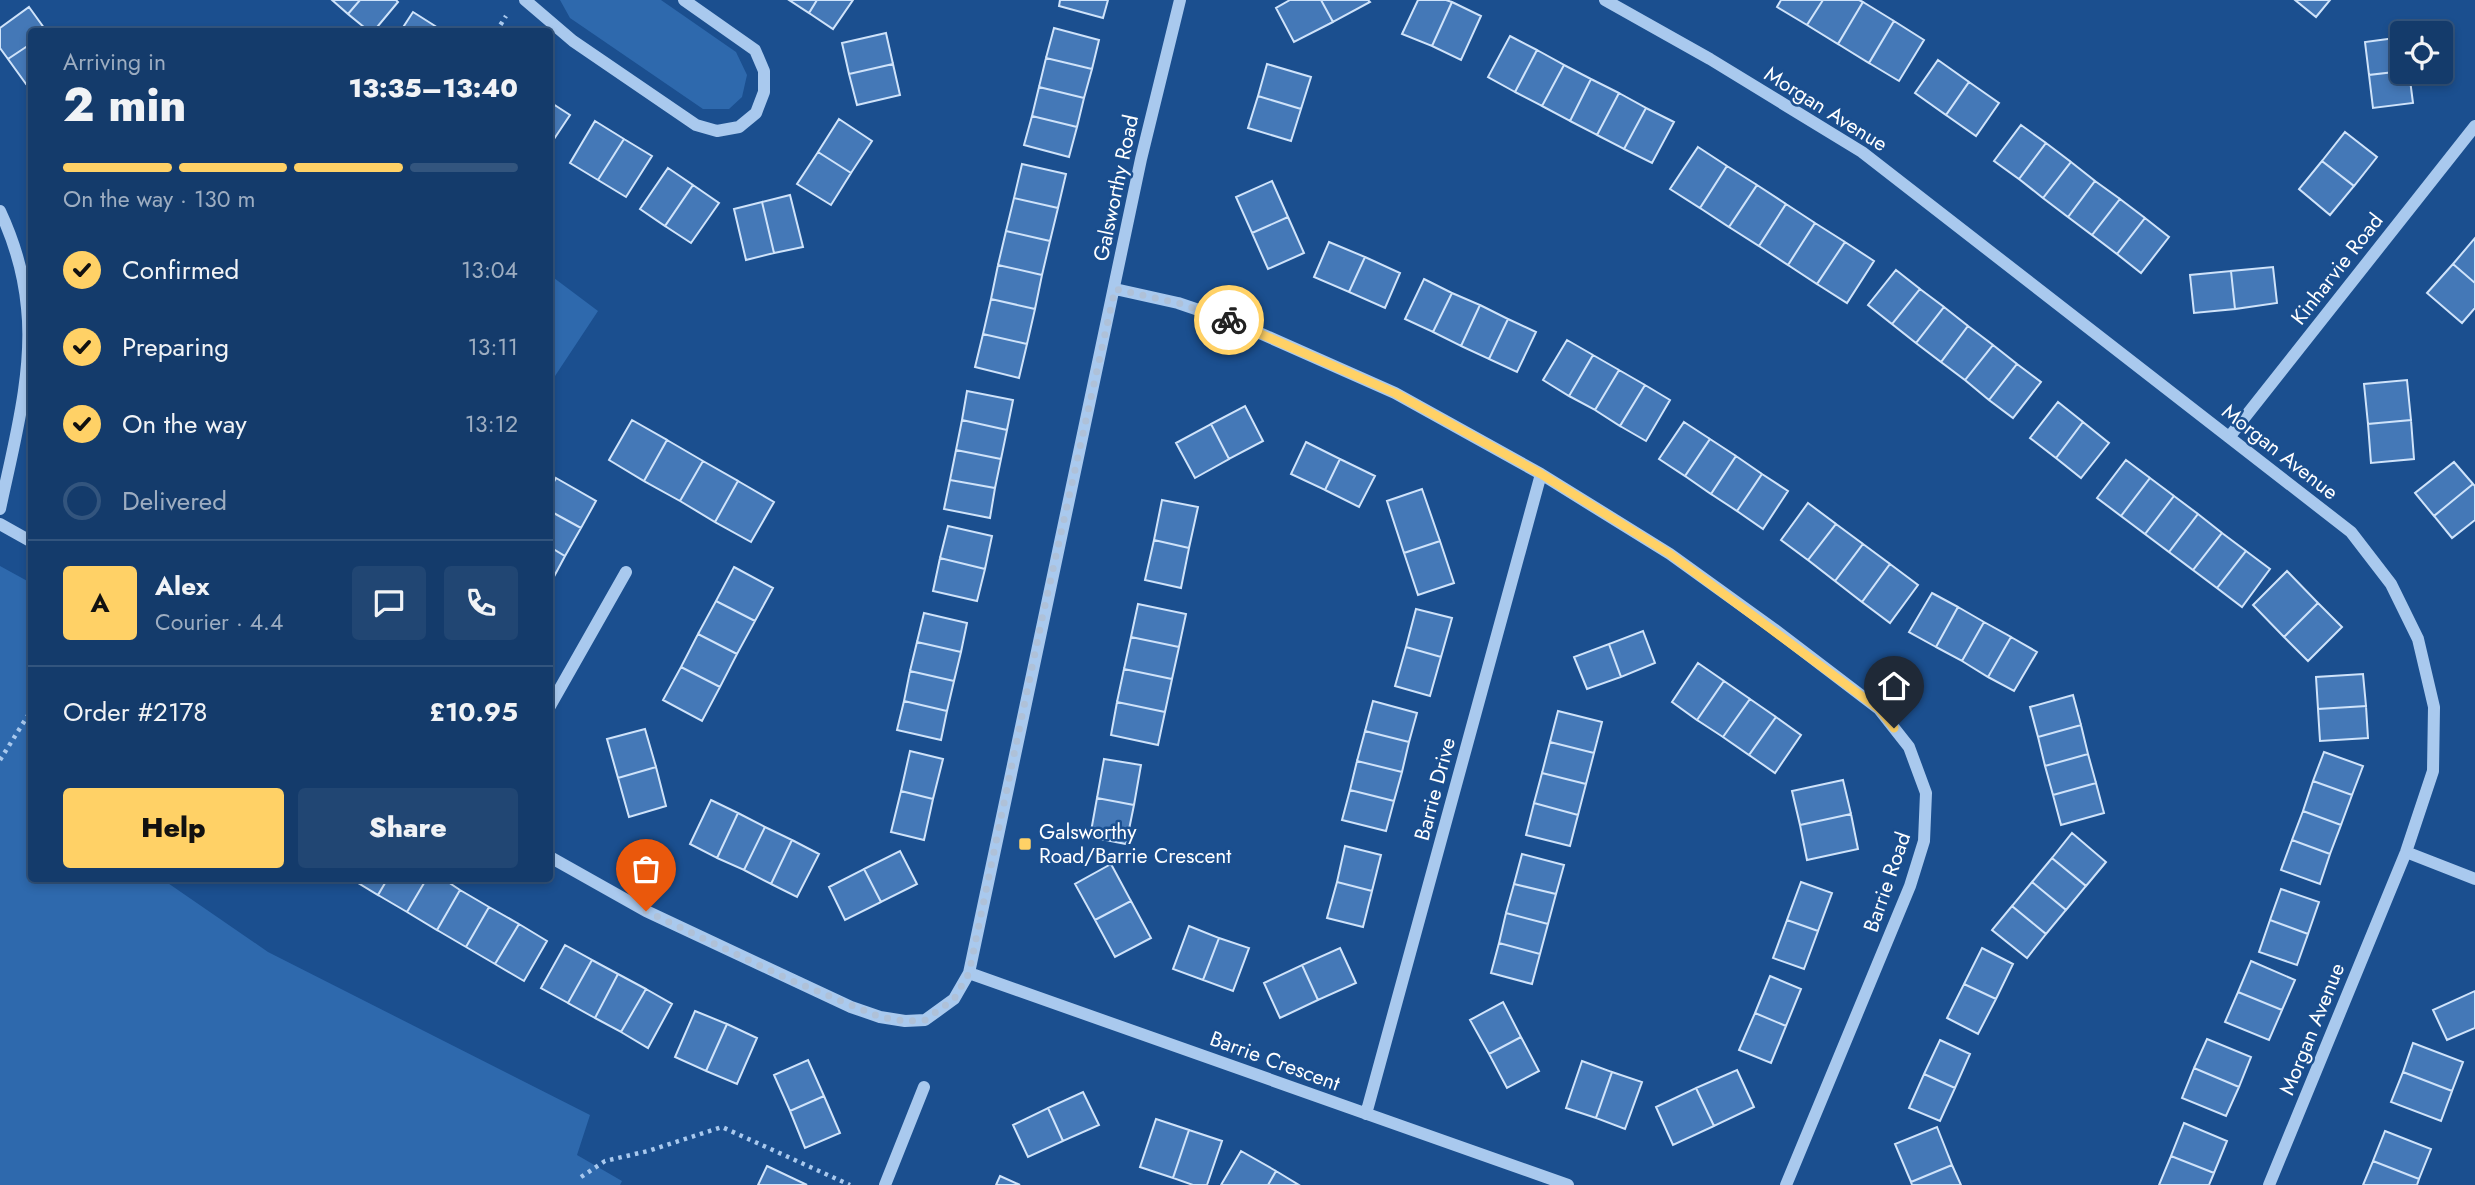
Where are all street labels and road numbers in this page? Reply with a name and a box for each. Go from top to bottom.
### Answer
street label: Morgan Avenue [1759,59,1894,159]
street label: Galsworthy Road [1086,112,1146,264]
street label: Kinharvie Road [2284,207,2390,331]
street label: Morgan Avenue [2216,397,2345,507]
street label: Barrie Drive [1407,734,1463,844]
street label: Barrie Road [1856,828,1918,936]
street label: Morgan Avenue [2272,958,2352,1100]
street label: Barrie Crescent [1206,1024,1344,1098]

